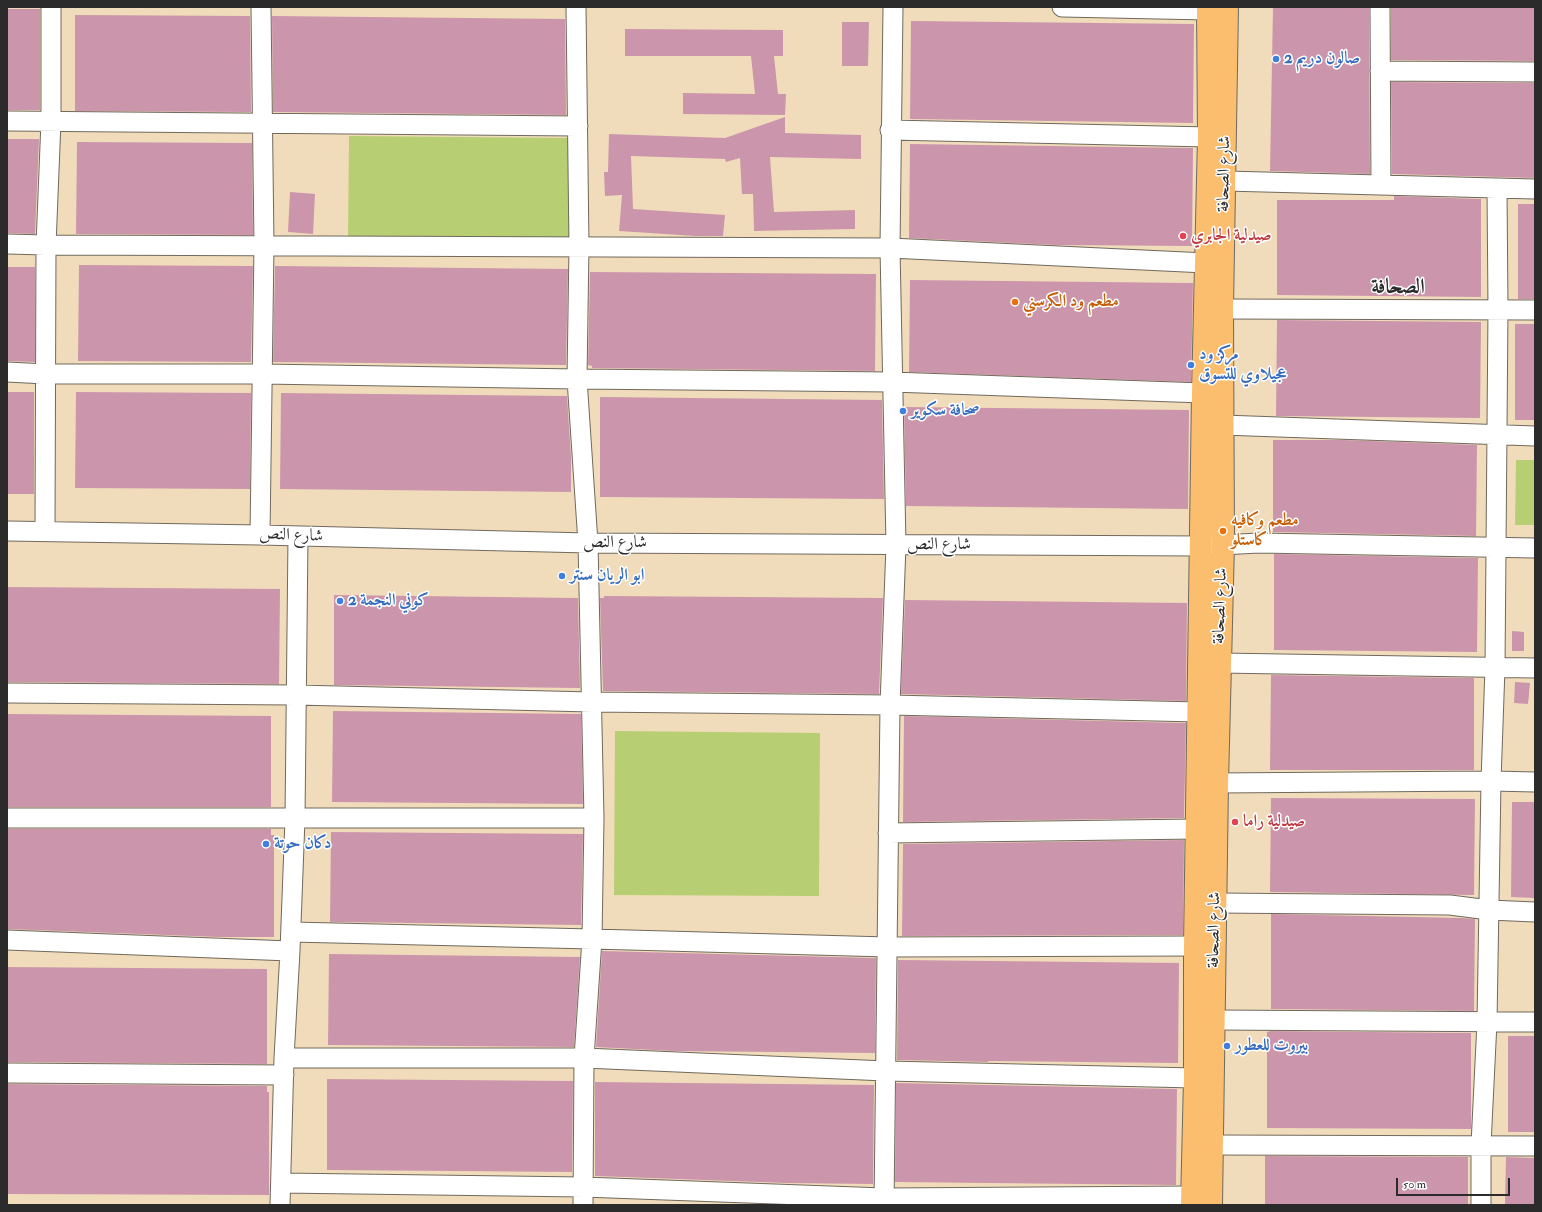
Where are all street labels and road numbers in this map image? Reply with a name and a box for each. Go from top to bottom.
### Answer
street label: شارع الصحافة [1214,136,1236,212]
street label: شارع النص [259,525,323,547]
street label: شارع النص [583,533,647,553]
street label: شارع النص [907,535,971,555]
street label: شارع الصحافة [1209,567,1233,645]
street label: شارع الصحافة [1204,892,1226,968]

